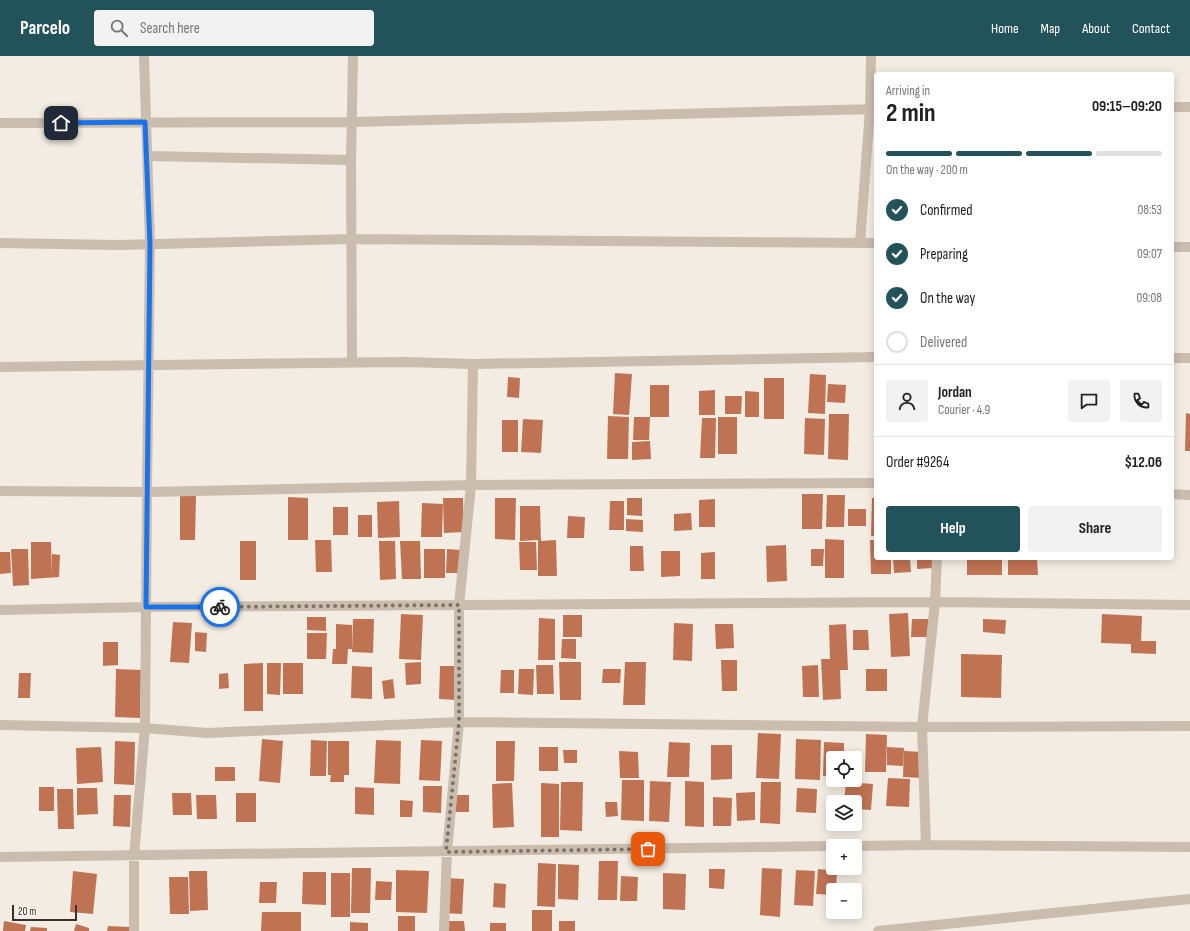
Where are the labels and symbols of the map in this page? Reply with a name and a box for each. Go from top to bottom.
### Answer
pin [44,106,78,140]
courier [200,587,240,627]
pin [631,832,665,866]
scale bar [12,903,77,922]

